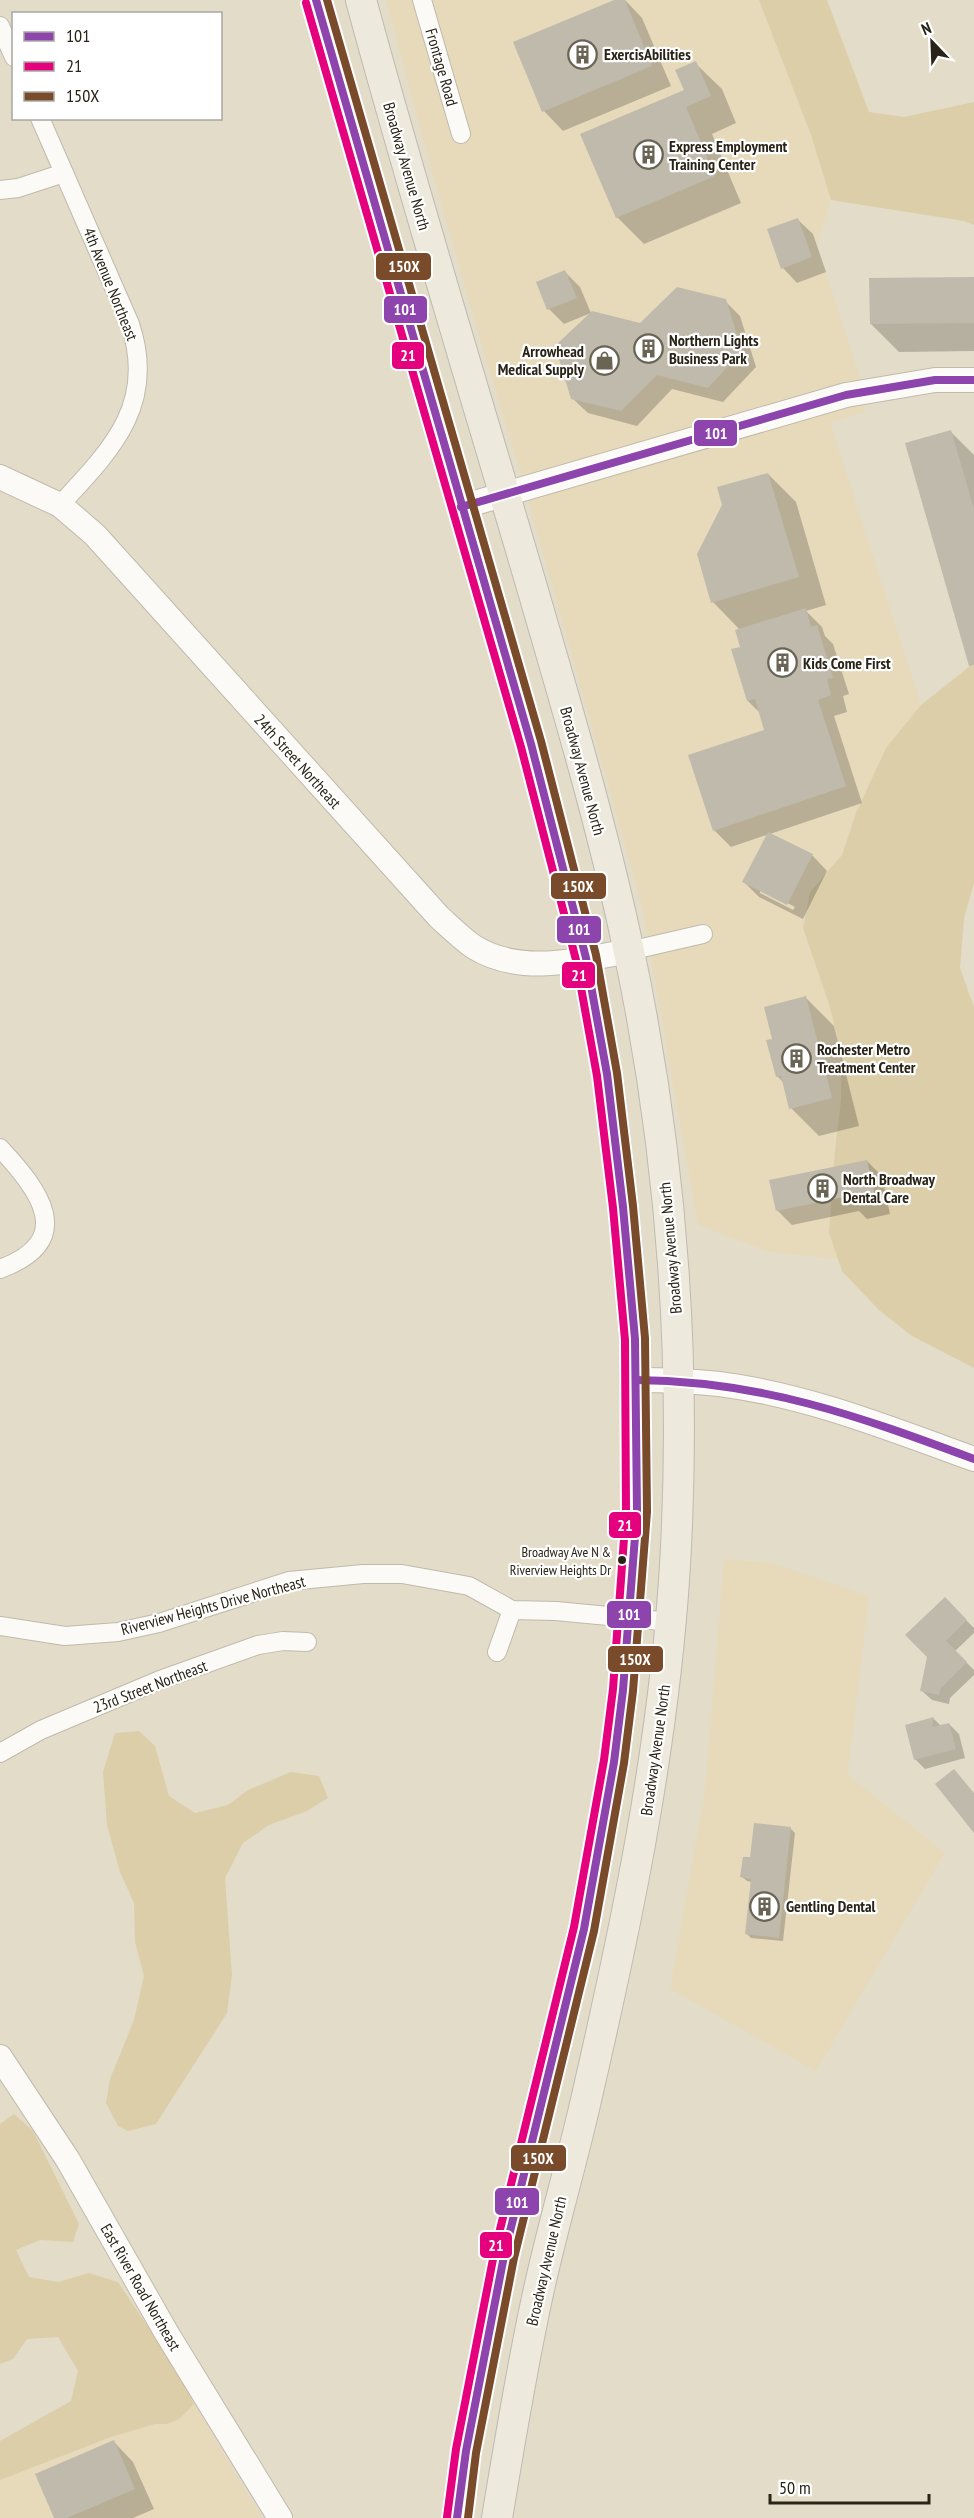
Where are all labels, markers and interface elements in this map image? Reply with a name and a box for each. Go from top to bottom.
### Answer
legend [12,12,222,120]
north arrow [902,12,962,72]
text: N [918,17,934,39]
text: 101 [66,24,90,47]
street label: Frontage Road [421,26,463,108]
building icon: ExercisAbilities [567,38,599,70]
place label: ExercisAbilities [604,44,691,64]
text: 21 [66,54,82,77]
text: 150X [66,84,99,107]
street label: Broadway Avenue North [379,100,435,232]
place label: Express Employment Training Center [669,136,788,174]
building icon: Express Employment Training Center [632,139,664,171]
street label: 4th Avenue Northeast [79,225,143,344]
line badge: 150X [375,252,432,281]
text: 150X [388,256,420,276]
line badge: 101 [383,295,428,324]
text: 101 [394,299,416,319]
place label: Northern Lights Business Park [669,330,759,368]
building icon: Northern Lights Business Park [632,333,664,365]
line badge: 21 [391,341,425,370]
place label: Arrowhead Medical Supply [498,341,585,379]
shop icon: Arrowhead Medical Supply [589,344,621,376]
text: 21 [400,345,416,365]
line badge: 101 [693,419,738,447]
text: 101 [705,423,727,443]
building icon: Kids Come First [766,647,798,679]
place label: Kids Come First [803,653,891,673]
street label: Broadway Avenue North [556,705,610,837]
street label: 24th Street Northeast [250,710,346,813]
line badge: 150X [550,872,607,900]
text: 150X [562,876,594,896]
line badge: 101 [556,915,602,944]
text: 101 [568,919,590,939]
line badge: 21 [561,961,596,989]
text: 21 [571,965,587,985]
place label: Rochester Metro Treatment Center [817,1039,916,1077]
building icon: Rochester Metro Treatment Center [780,1042,812,1074]
place label: North Broadway Dental Care [843,1169,935,1207]
building icon: North Broadway Dental Care [806,1172,838,1204]
street label: Broadway Avenue North [654,1181,686,1315]
line badge: 21 [608,1511,642,1539]
text: 21 [617,1515,633,1535]
place label: Broadway Ave N & Riverview Heights Dr [510,1543,611,1579]
marker: Broadway Ave N & Riverview Heights Dr [616,1554,628,1566]
street label: Riverview Heights Drive Northeast [119,1571,308,1639]
line badge: 101 [606,1600,652,1629]
text: 101 [618,1604,640,1624]
line badge: 150X [607,1645,664,1673]
text: 150X [619,1649,651,1669]
street label: 23rd Street Northeast [90,1655,210,1717]
street label: Broadway Avenue North [636,1683,674,1817]
building icon: Gentling Dental [749,1890,781,1922]
place label: Gentling Dental [786,1896,876,1916]
line badge: 150X [510,2144,567,2172]
text: 150X [522,2148,554,2168]
line badge: 101 [494,2187,540,2216]
text: 101 [506,2192,528,2212]
street label: Broadway Avenue North [521,2194,571,2328]
street label: East River Road Northeast [96,2220,186,2355]
line badge: 21 [479,2231,513,2259]
text: 21 [488,2235,504,2255]
scale bar [770,2467,929,2505]
text: 50 m [779,2476,811,2499]

